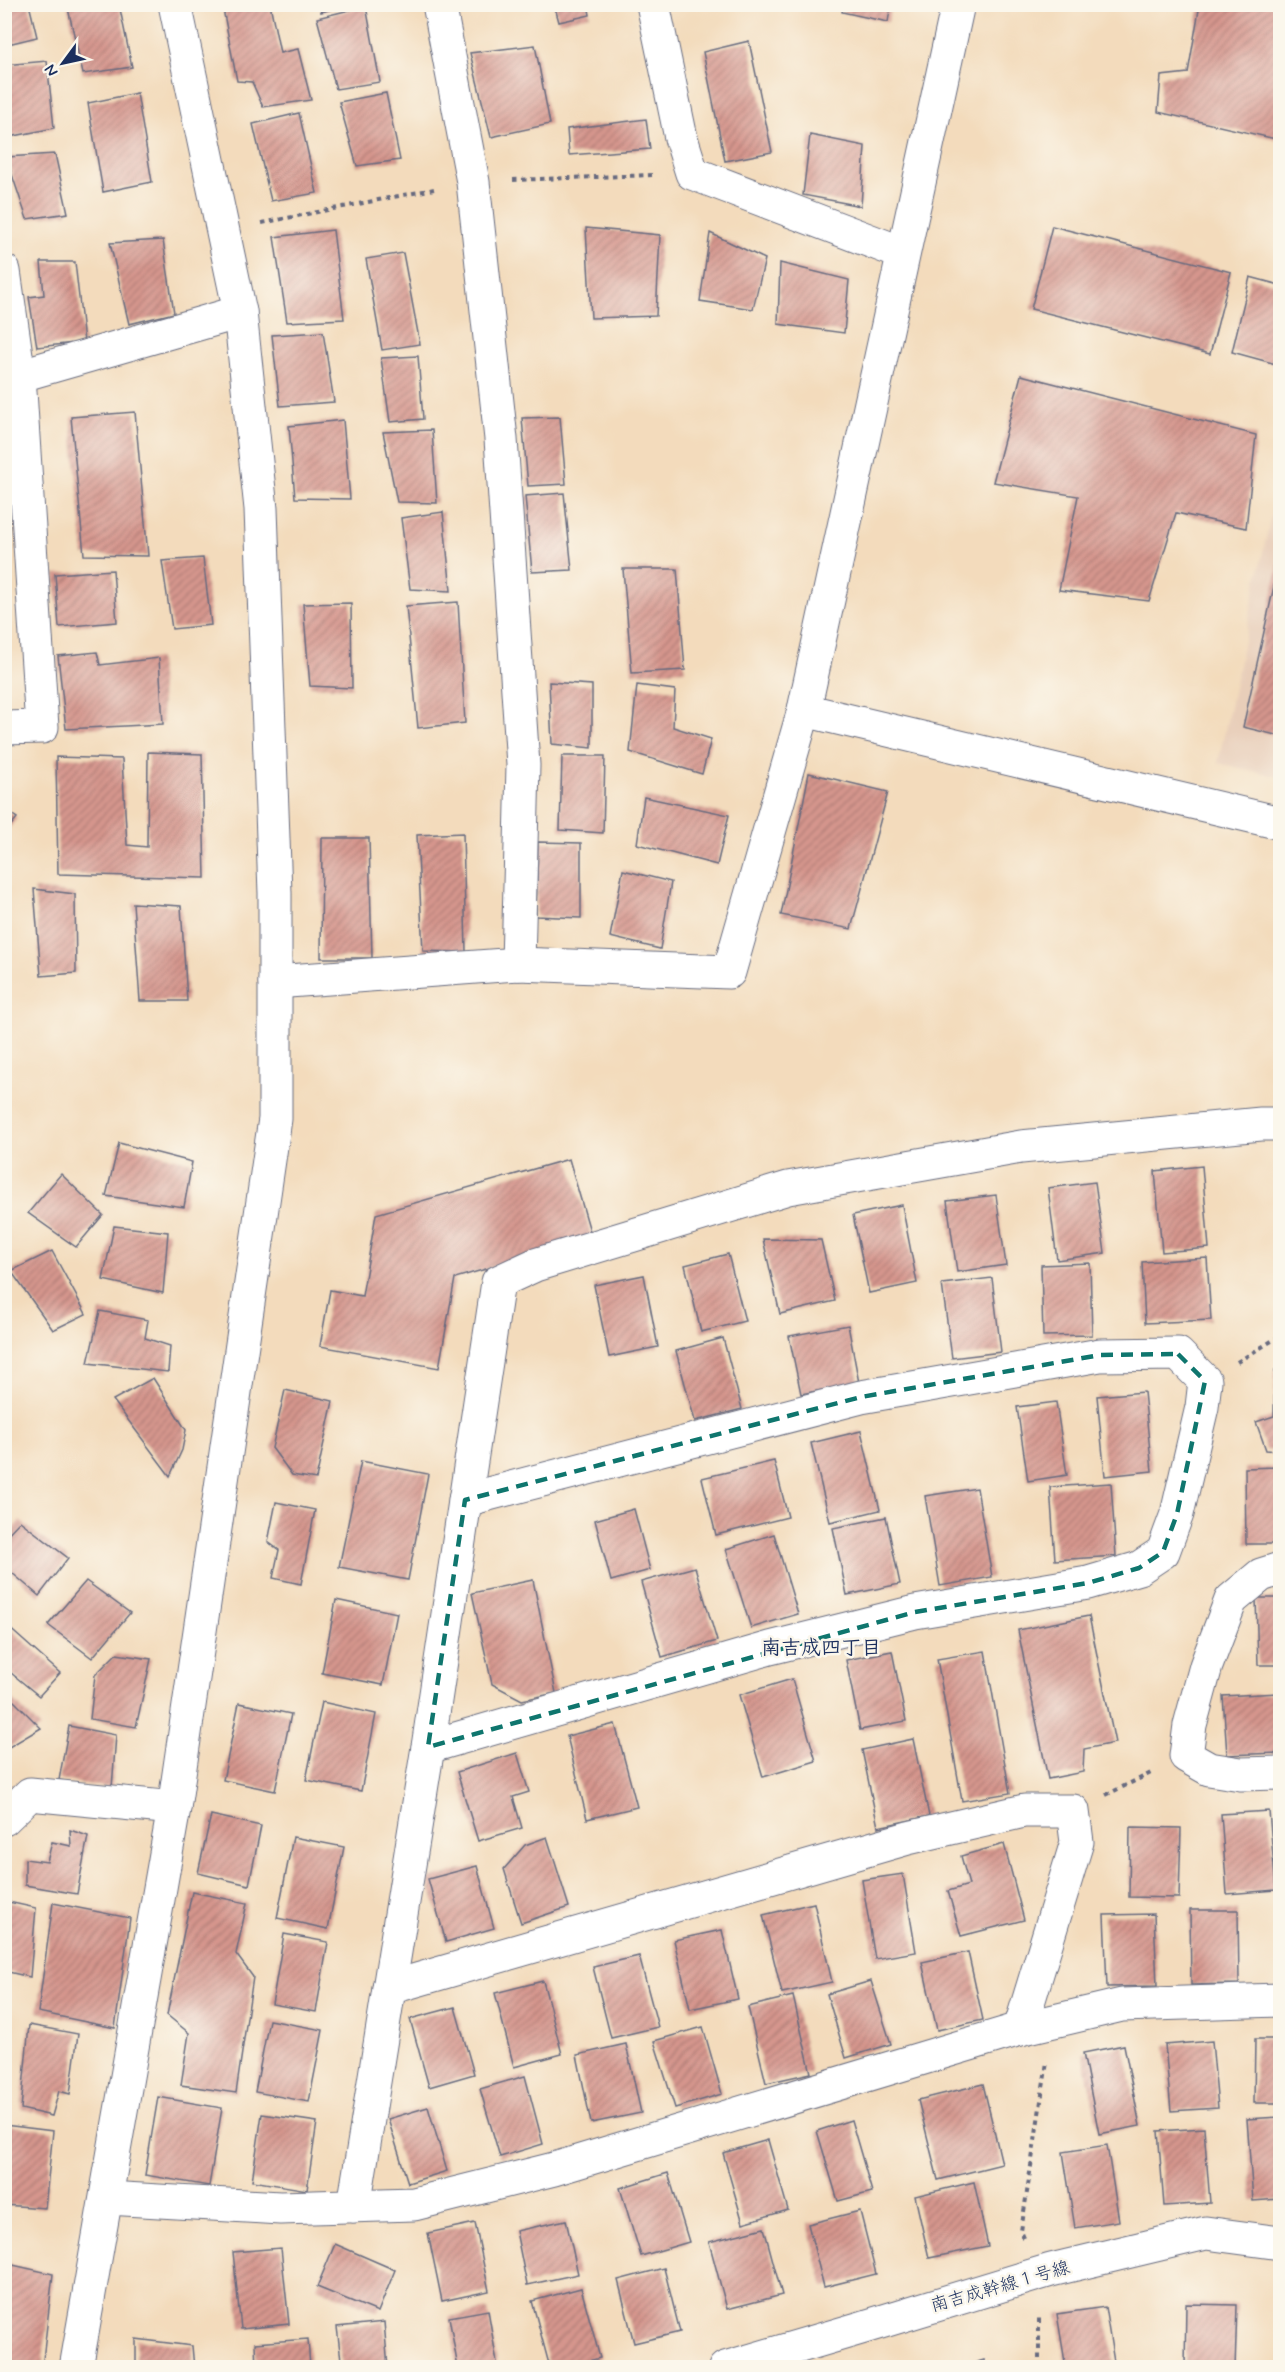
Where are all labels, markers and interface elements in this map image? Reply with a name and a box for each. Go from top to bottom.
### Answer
north arrow [33,33,93,93]
text: N [40,60,63,81]
district label: 南吉成四丁目 [761,1635,881,1662]
street label: 南吉成幹線１号線 [928,2256,1073,2318]

